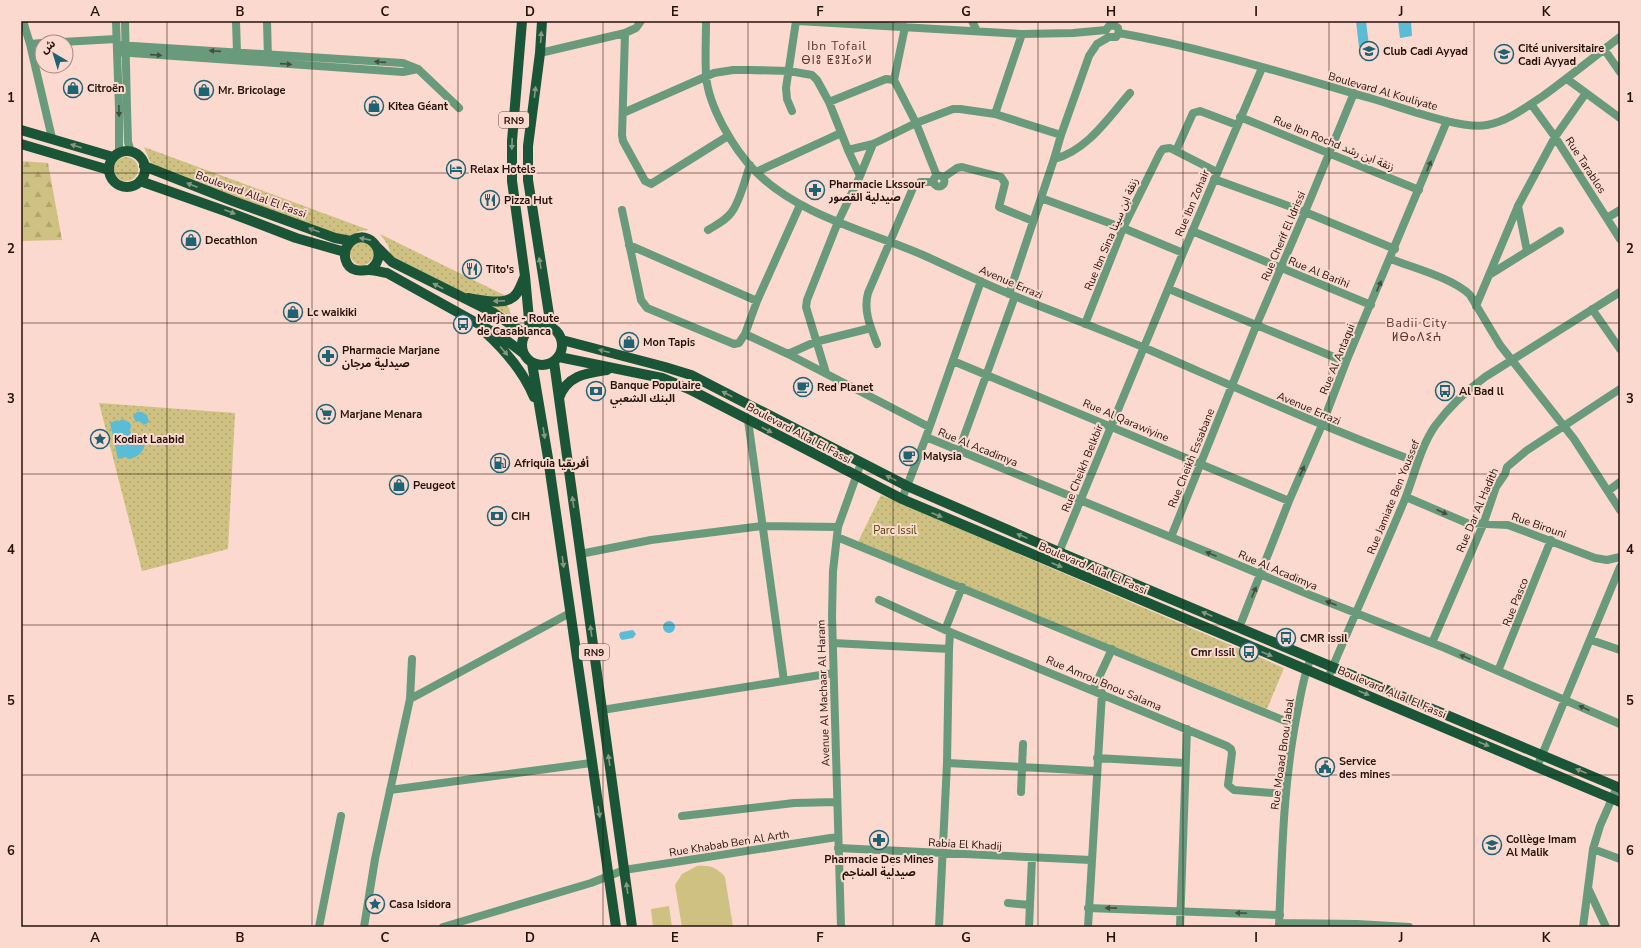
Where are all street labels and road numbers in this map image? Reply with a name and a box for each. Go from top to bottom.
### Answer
street label: Boulevard Al Kouliyate [1326,69,1439,114]
road number: RN9 [499,112,529,128]
street label: Rue Ibn Rochd زنقة ابن رشد [1271,112,1397,175]
street label: Rue Tarablos [1562,134,1609,196]
street label: Boulevard Allal El Fassi [193,167,308,222]
street label: Rue Ibn Zohair [1172,167,1213,239]
street label: Rue Ibn Sina زنقة ابن سينا [1081,175,1142,293]
street label: Rue Cherif El Idrissi [1258,189,1309,283]
street label: Rue Al Barihi [1286,253,1352,292]
street label: Avenue Errazi [977,262,1045,303]
street label: Rue Al Antaqui [1316,321,1359,397]
street label: Avenue Errazi [1275,388,1343,429]
street label: Rue Al Qarawiyine [1080,396,1171,445]
street label: Boulevard Allal El Fassi [744,399,854,468]
street label: Rue Cheikh Essabane [1165,406,1218,510]
street label: Rue Cheikh Belkbir [1058,422,1107,514]
street label: Rue Al Acadimya [936,425,1020,470]
street label: Rue Jamiate Ben Youssef [1364,437,1423,557]
street label: Rue Dar Al Hadith [1453,466,1502,555]
street label: Rue Birouni [1509,509,1568,542]
street label: Boulevard Allal El Fassi [1036,539,1150,598]
street label: Rue Al Acadimya [1236,547,1320,594]
street label: Rue Pasco [1499,576,1532,629]
street label: Avenue Al Machaar Al Haram [813,619,834,767]
road number: RN9 [579,644,609,660]
street label: Rue Amrou Bnou Salama [1044,652,1164,715]
street label: Boulevard Allal El Fassi [1335,663,1449,722]
street label: Rue Moaad Bnou Jabal [1267,697,1298,811]
street label: Rue Khabab Ben Al Arth [668,827,790,860]
street label: Rabia El Khadij [928,835,1002,854]

